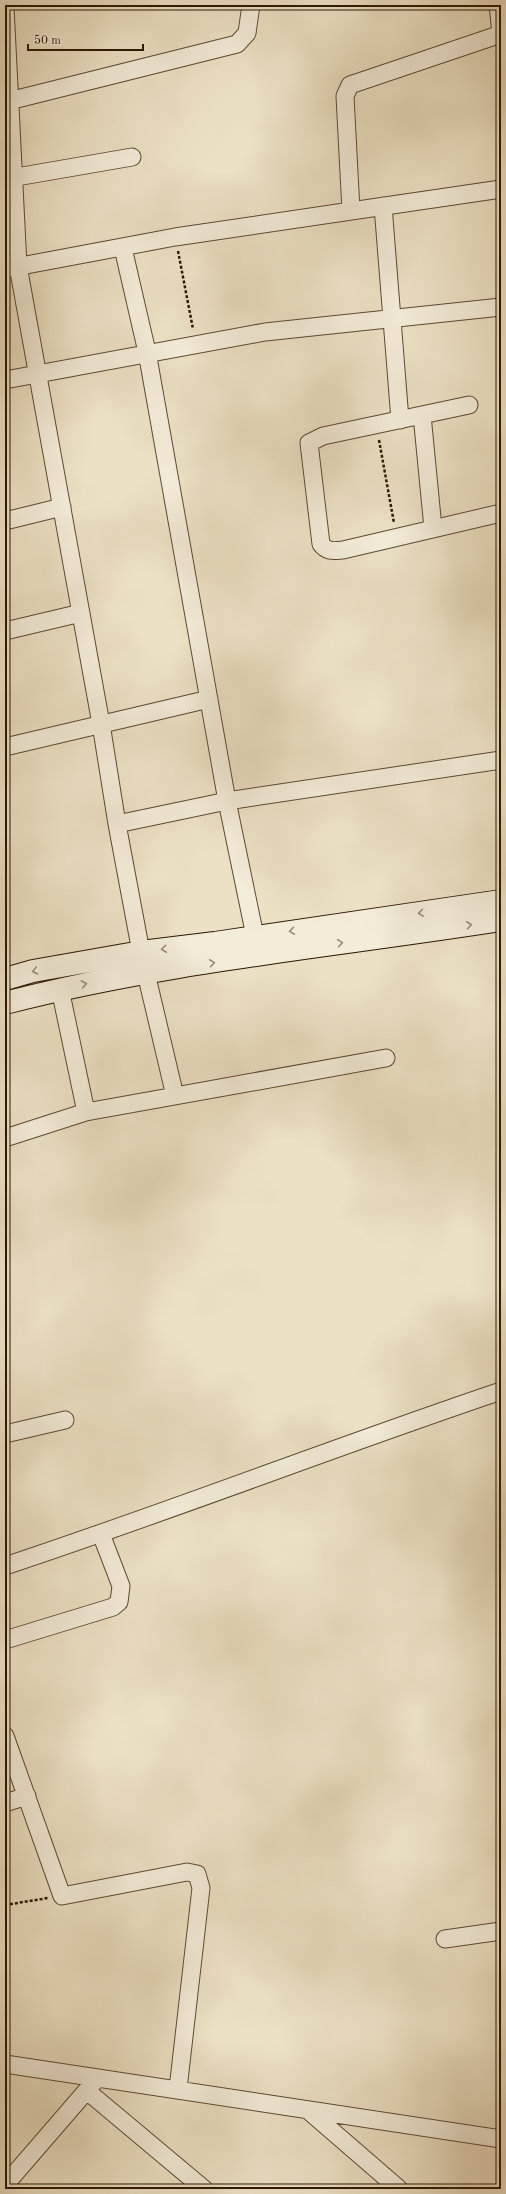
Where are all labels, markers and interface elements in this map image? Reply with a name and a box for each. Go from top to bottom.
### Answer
scale bar [28,26,143,52]
text: 50 m [34,34,61,47]
one-way arrow [418,908,424,917]
one-way arrow [466,921,472,930]
one-way arrow [289,926,295,935]
one-way arrow [337,939,344,948]
one-way arrow [160,944,167,953]
one-way arrow [209,959,215,968]
one-way arrow [32,967,39,975]
one-way arrow [81,980,87,989]

